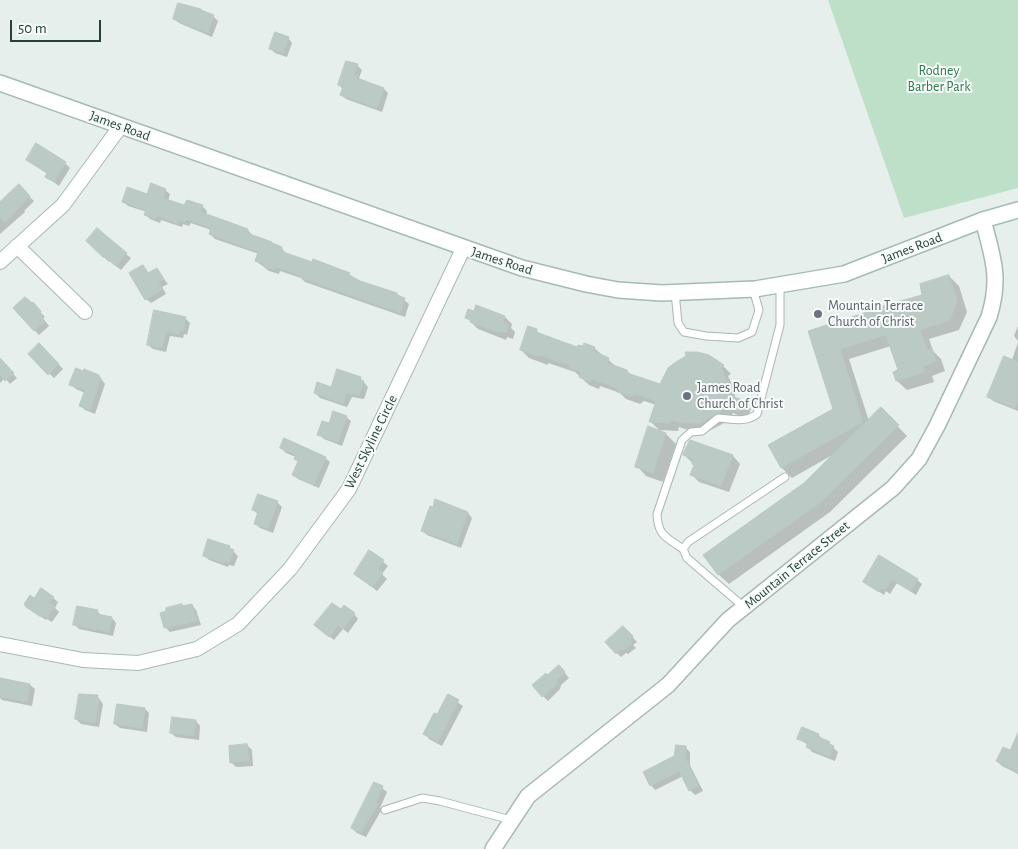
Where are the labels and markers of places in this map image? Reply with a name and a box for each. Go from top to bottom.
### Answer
place label: Mountain Terrace Church of Christ [828,298,923,331]
marker: Mountain Terrace Church of Christ [812,308,824,320]
place label: James Road Church of Christ [697,380,783,412]
marker: James Road Church of Christ [681,390,693,402]

